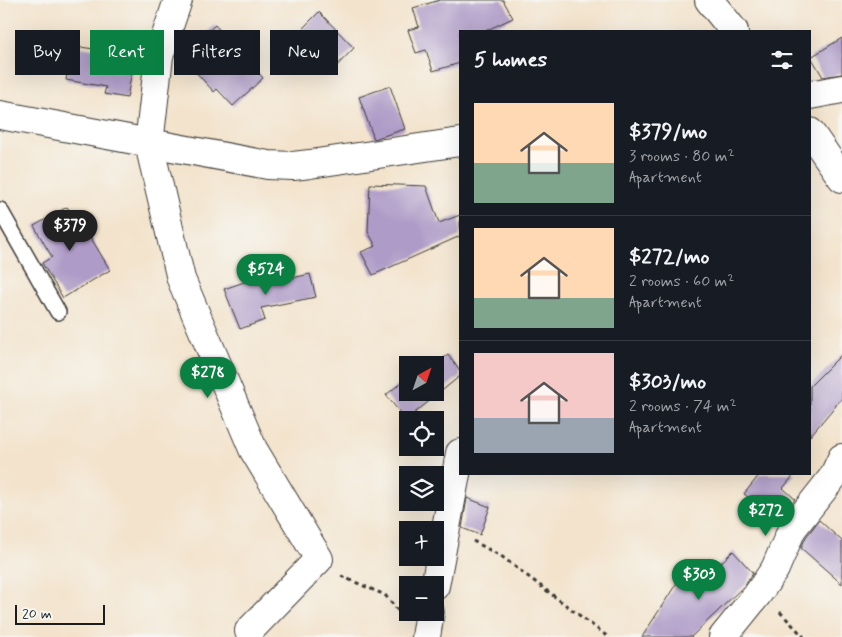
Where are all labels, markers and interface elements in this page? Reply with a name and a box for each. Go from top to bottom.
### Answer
chip: Buy [15,30,80,75]
chip: Rent [90,30,164,75]
chip: Filters [174,30,260,75]
chip: New [270,30,338,75]
text: 5 homes [474,46,547,74]
icon: filters [768,46,796,74]
text: $379/mo [629,118,707,146]
icon: home [514,123,574,183]
text: 3 rooms · 80 m² [629,146,735,167]
text: Apartment [629,167,702,188]
pin: $379 [40,210,100,252]
text: $379 [53,215,87,236]
text: $272/mo [629,243,710,271]
icon: home [514,248,574,308]
pin: $524 [236,254,296,296]
text: $524 [248,259,284,280]
text: 2 rooms · 60 m² [629,271,734,292]
text: Apartment [629,292,702,313]
pin: $278 [178,356,238,399]
north arrow [399,356,444,401]
map controls [399,356,444,621]
text: $278 [191,362,225,383]
text: $303/mo [629,368,706,396]
icon: home [514,373,574,433]
text: 2 rooms · 74 m² [629,396,737,417]
button: locate [399,411,444,456]
text: Apartment [629,417,702,438]
button: layers [399,466,444,511]
pin: $272 [736,494,796,537]
text: $272 [749,500,783,521]
button: + [399,521,444,566]
pin: $303 [669,558,729,601]
text: $303 [683,564,715,585]
button: − [399,576,444,621]
scale bar [15,602,105,625]
text: 20 m [22,605,52,623]

